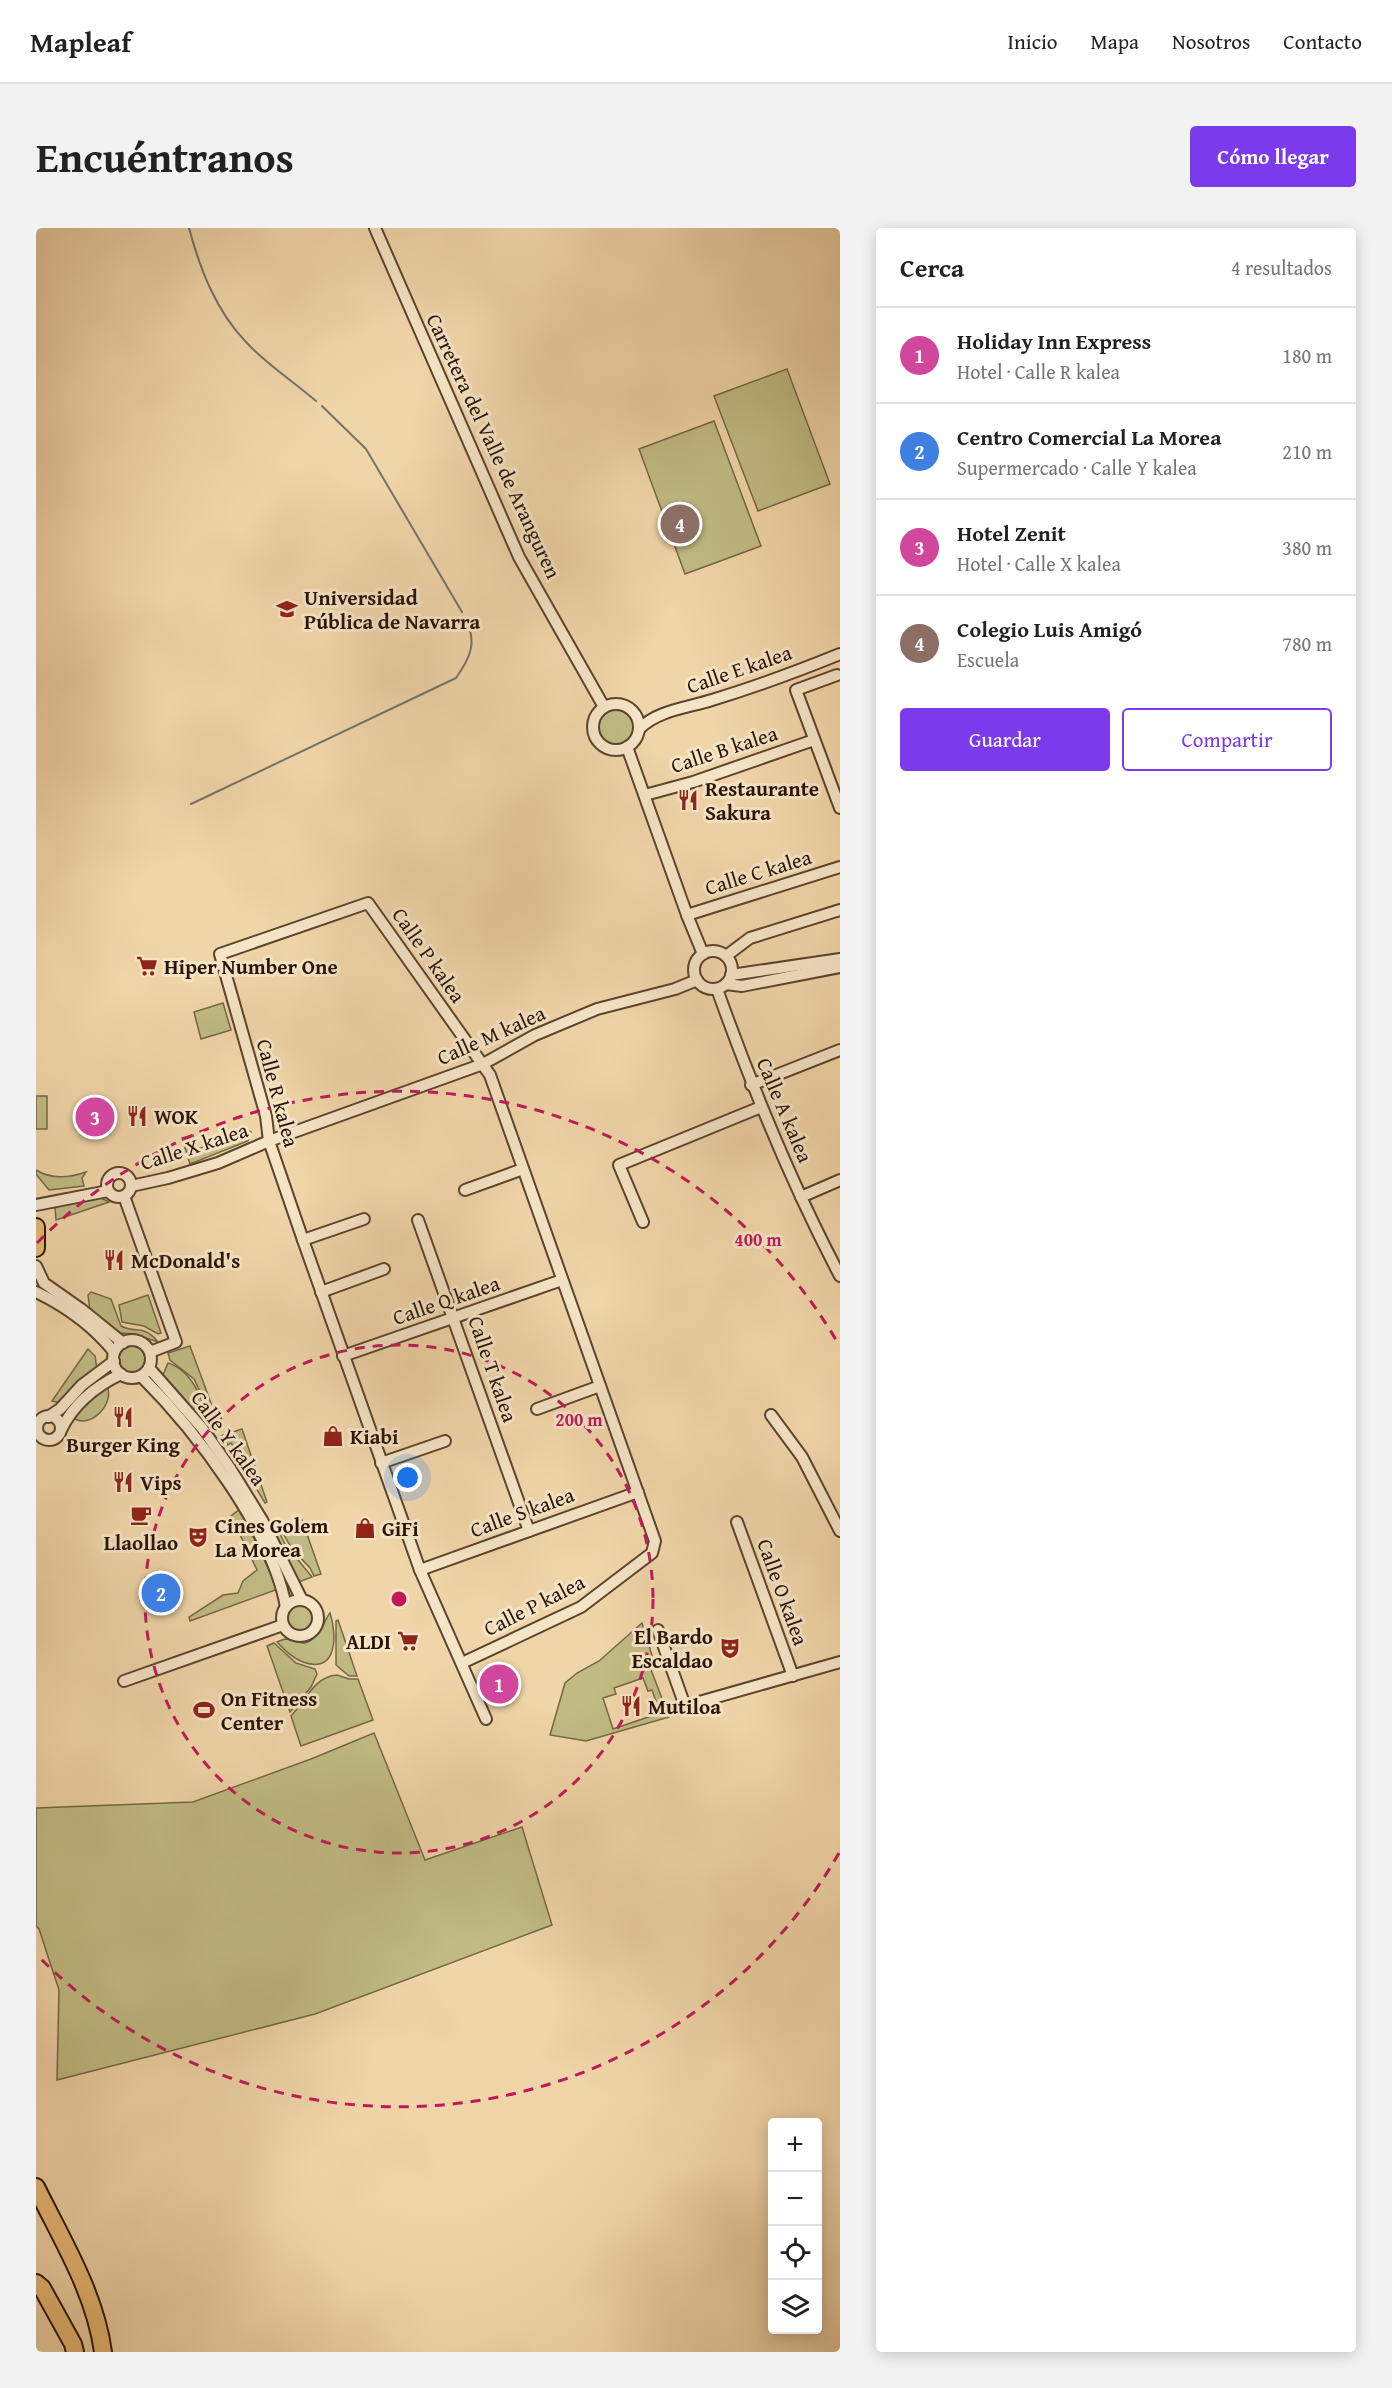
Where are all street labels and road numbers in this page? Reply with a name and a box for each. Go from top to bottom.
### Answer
street label: Carretera del Valle de Aranguren [419,308,569,584]
street label: Calle E kalea [682,637,796,701]
street label: Calle B kalea [667,717,781,781]
street label: Calle C kalea [701,841,815,903]
street label: Calle P kalea [385,901,473,1009]
street label: Calle M kalea [432,997,550,1073]
street label: Calle R kalea [249,1036,307,1150]
street label: Calle A kalea [749,1053,821,1167]
street label: Calle X kalea [136,1114,252,1178]
street label: Calle Q kalea [388,1267,504,1333]
street label: Calle T kalea [460,1312,526,1426]
street label: Calle Y kalea [184,1384,274,1492]
street label: Calle S kalea [466,1479,578,1545]
street label: Calle O kalea [749,1534,817,1650]
street label: Calle P kalea [478,1566,590,1644]

